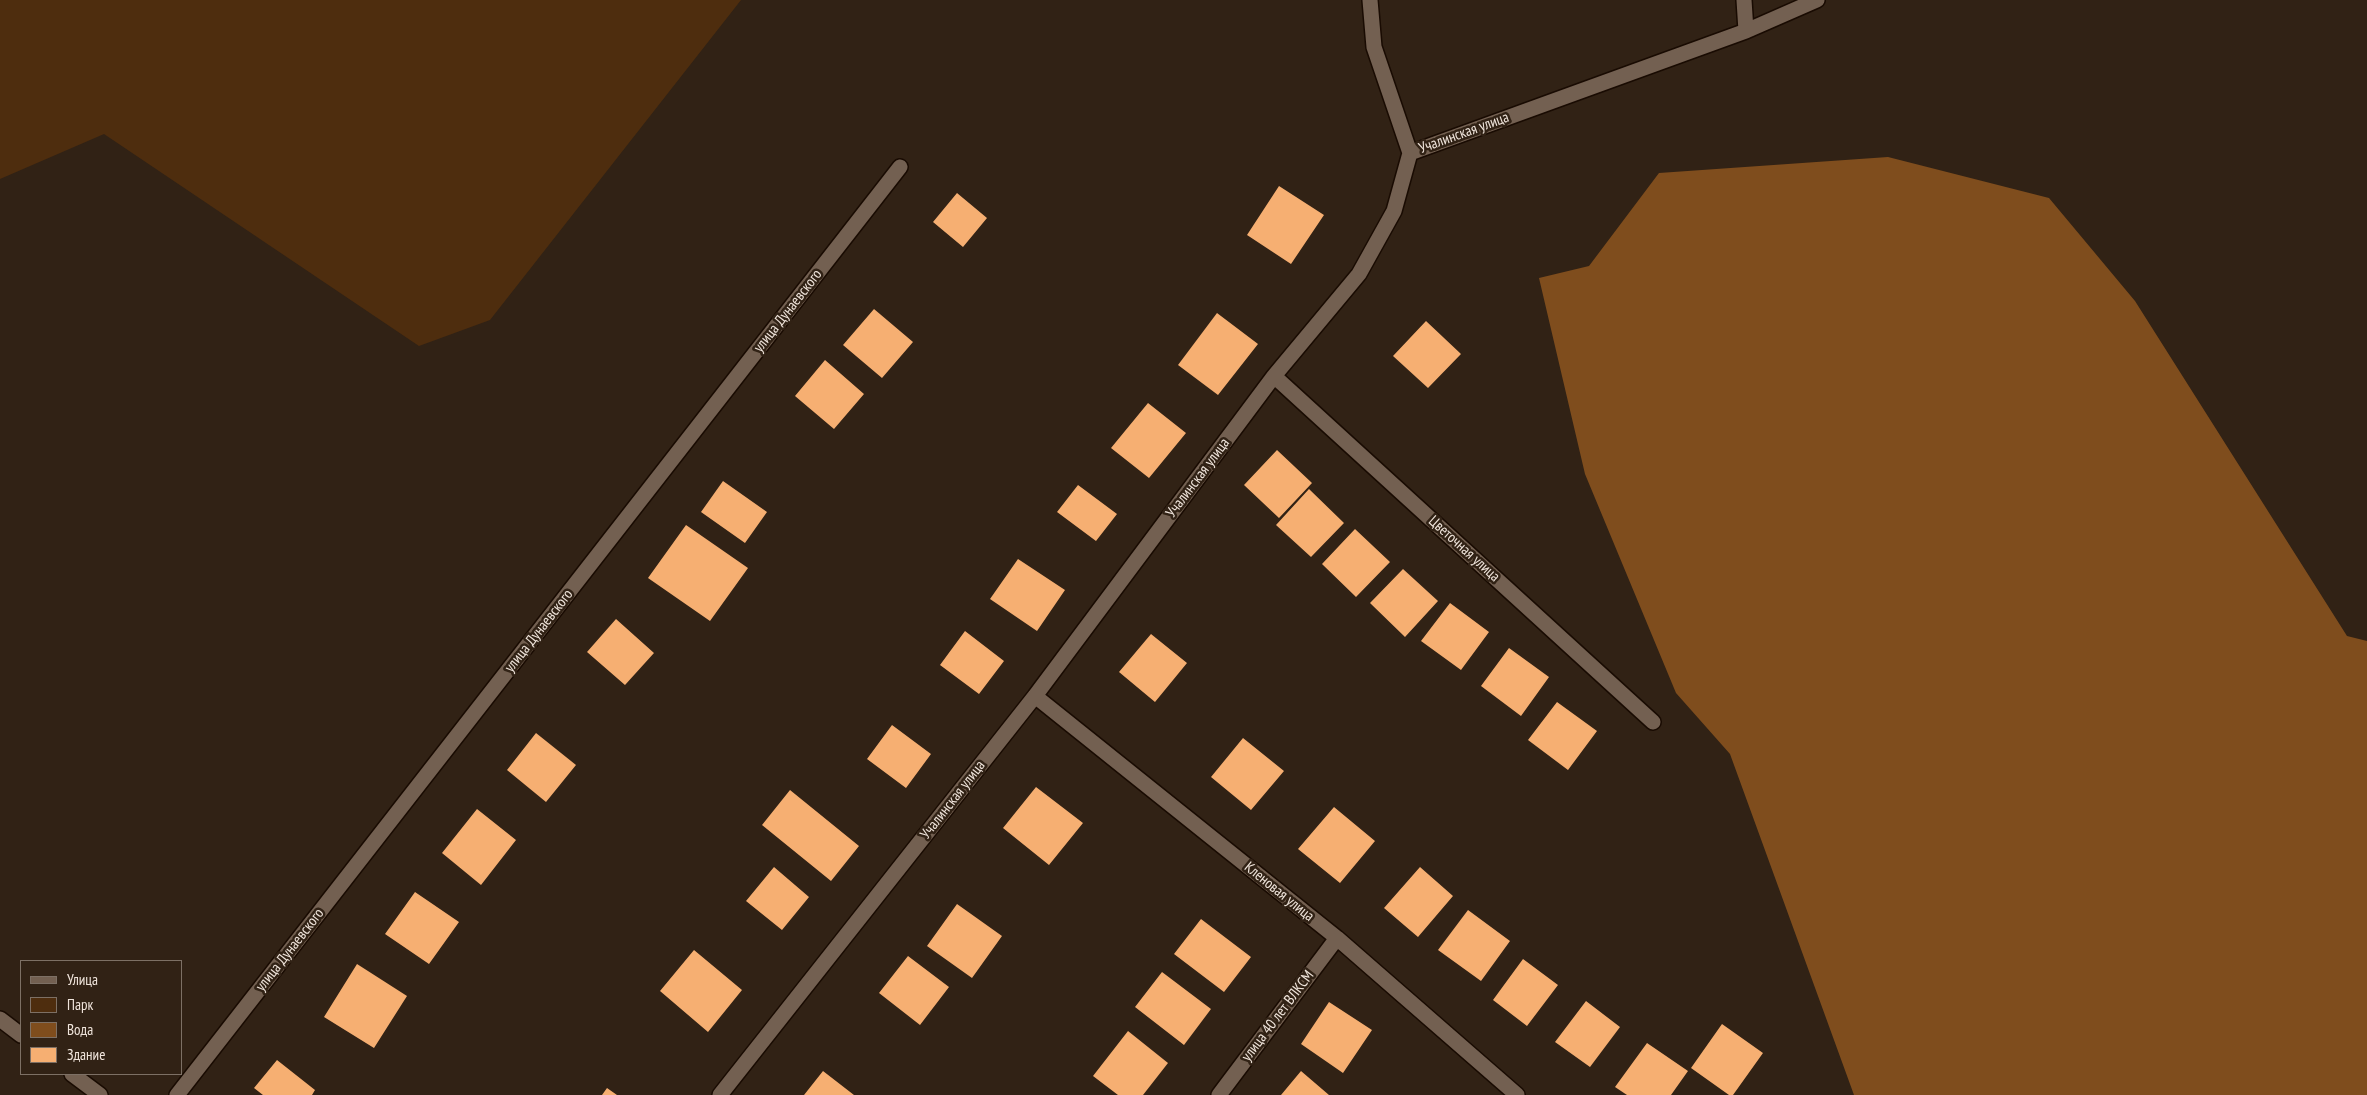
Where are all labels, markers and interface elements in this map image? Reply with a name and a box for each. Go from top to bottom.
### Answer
street label: Учалинская улица [1416,108,1512,158]
street label: улица Дунаевского [750,266,826,356]
street label: Учалинская улица [1162,435,1234,521]
street label: Цветочная улица [1425,512,1503,586]
street label: улица Дунаевского [501,586,577,676]
street label: Учалинская улица [917,757,989,843]
street label: Кленовая улица [1241,858,1317,926]
street label: улица Дунаевского [252,905,328,995]
legend [20,960,182,1075]
street label: улица 40 лет ВЛКСМ [1238,967,1318,1065]
text: Улица [67,970,98,989]
text: Парк [67,995,93,1014]
text: Вода [67,1020,93,1039]
text: Здание [67,1045,105,1064]

